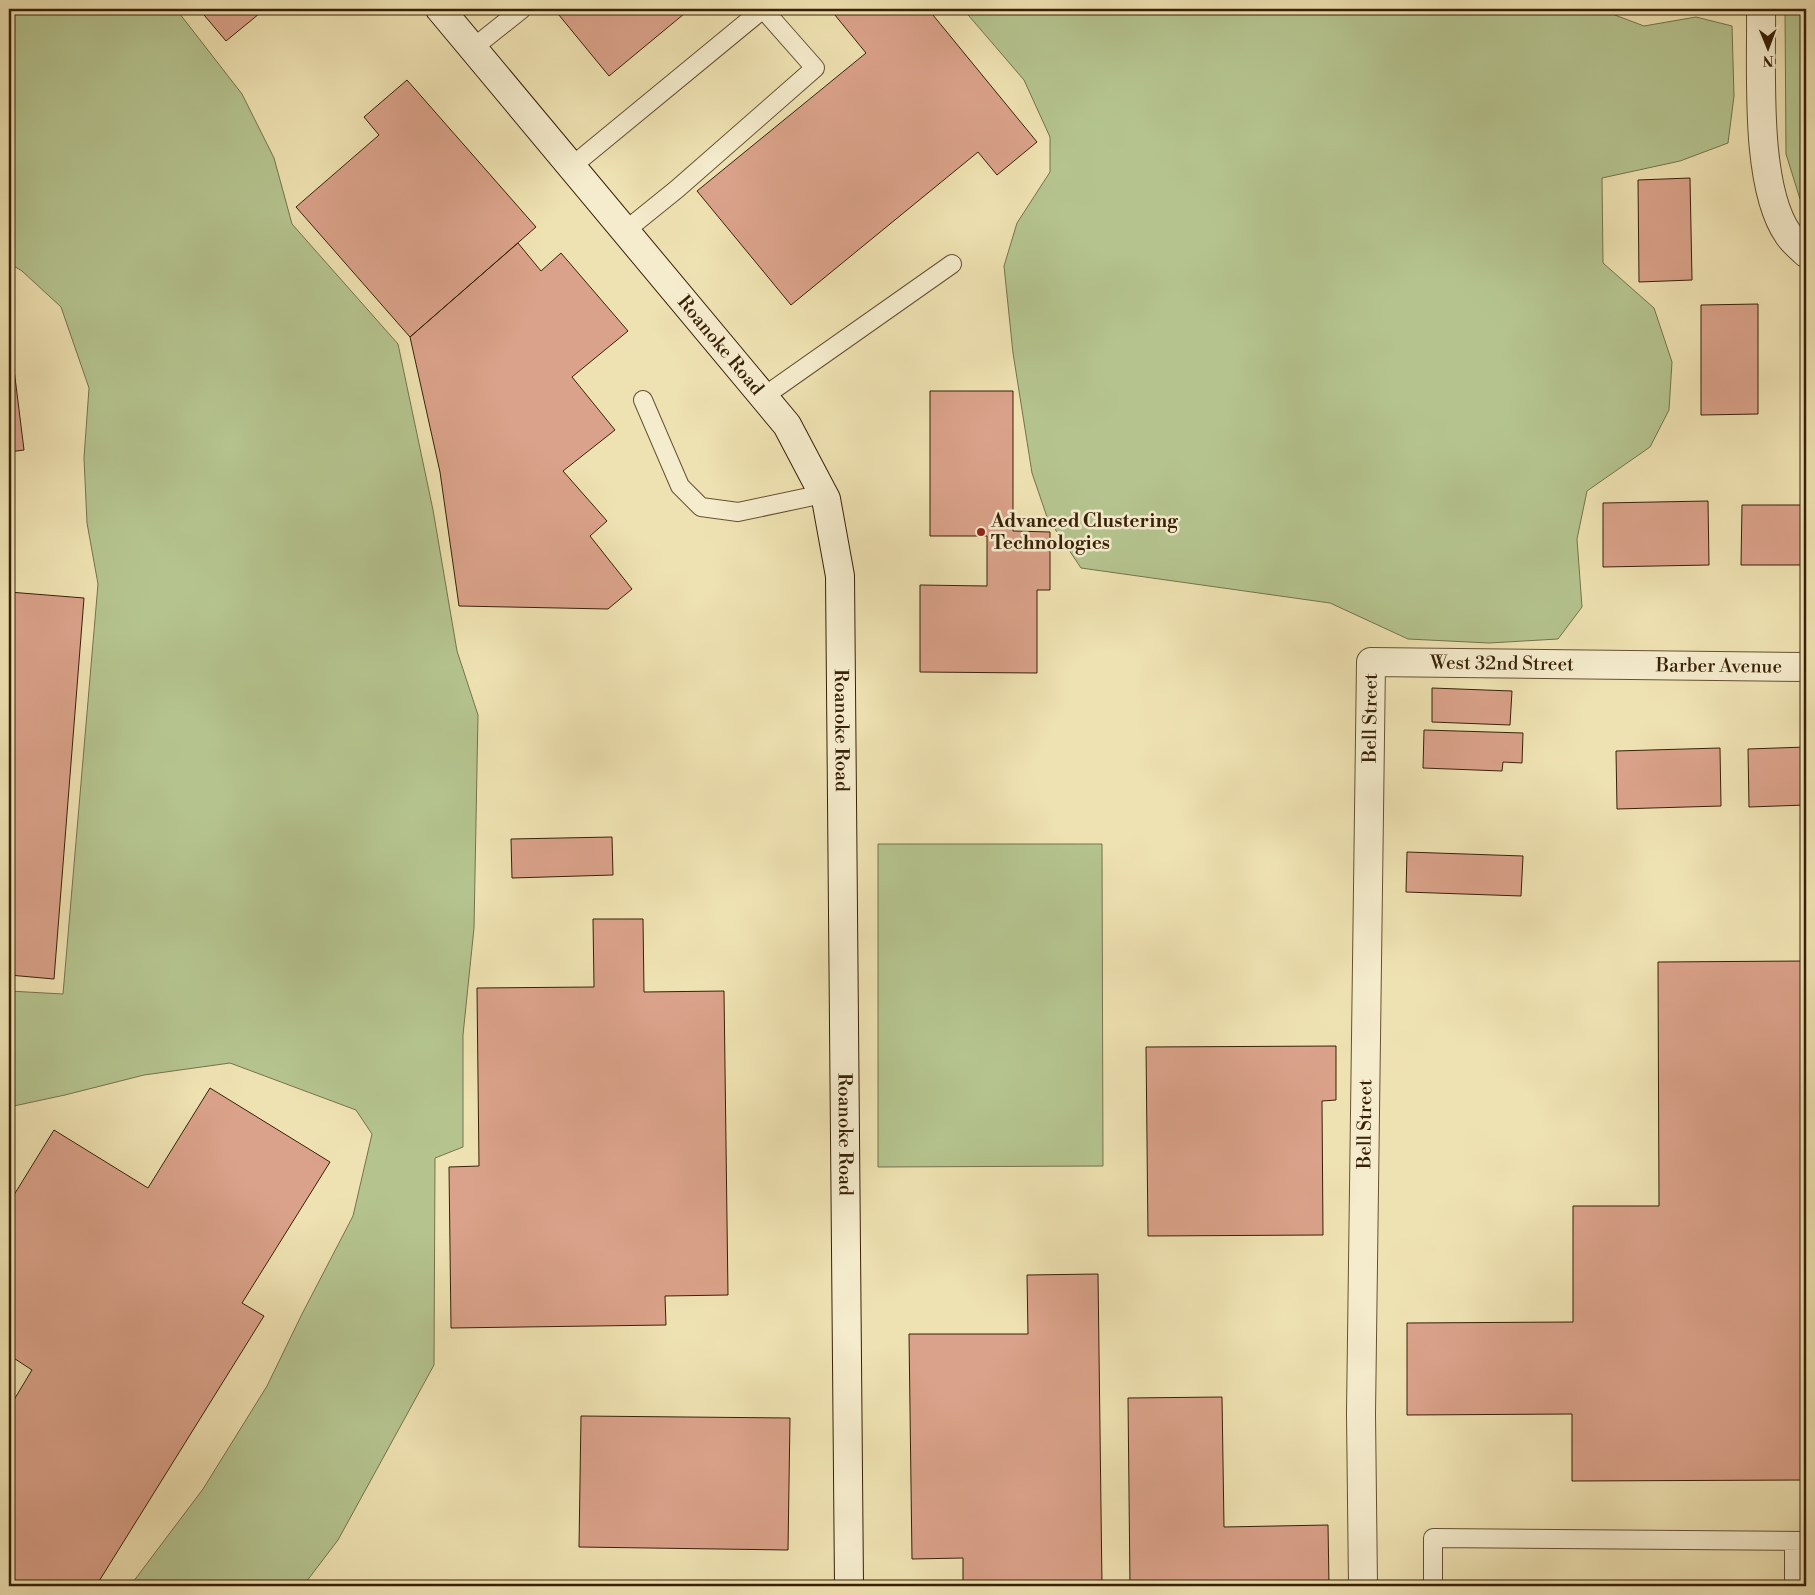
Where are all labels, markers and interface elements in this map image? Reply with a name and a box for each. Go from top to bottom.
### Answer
north arrow [1742,22,1792,72]
text: N [1763,51,1774,69]
street label: Roanoke Road [672,291,769,400]
place label: Advanced Clustering Technologies [990,509,1179,555]
marker: Advanced Clustering Technologies [975,526,987,538]
street label: West 32nd Street [1429,651,1574,676]
street label: Barber Avenue [1655,653,1782,679]
street label: Roanoke Road [829,669,854,792]
street label: Bell Street [1358,673,1383,764]
street label: Roanoke Road [832,1073,858,1196]
street label: Bell Street [1352,1079,1377,1170]

